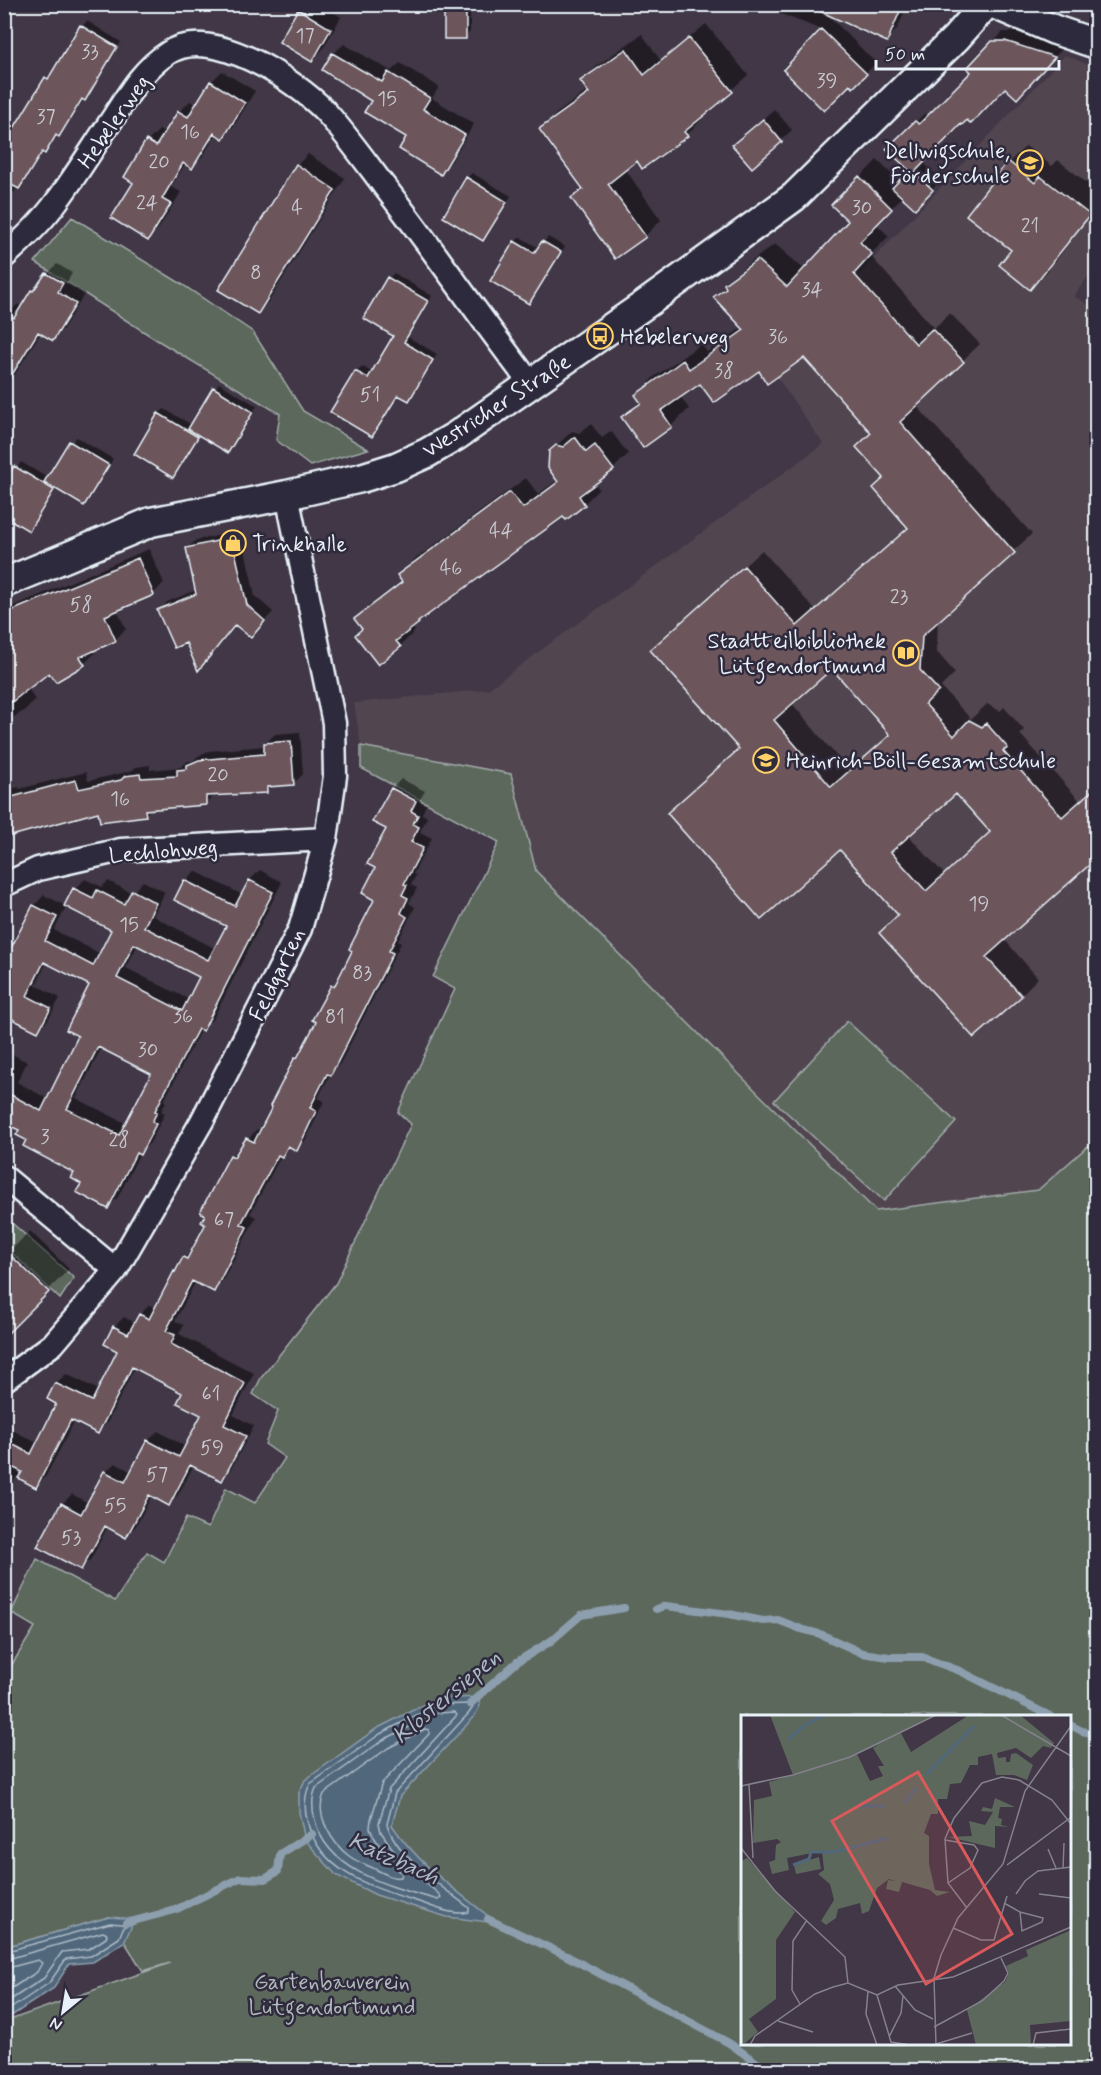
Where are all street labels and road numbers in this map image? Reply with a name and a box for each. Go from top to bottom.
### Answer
street label: Hebelerweg [72,70,158,175]
street label: Westricher Straße [418,348,577,465]
street label: Lechlohweg [108,833,219,872]
street label: Feldgarten [243,924,313,1026]

